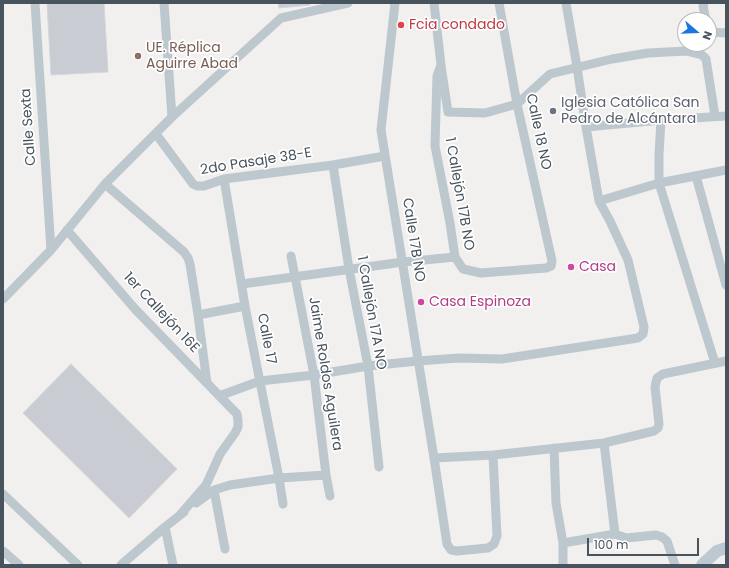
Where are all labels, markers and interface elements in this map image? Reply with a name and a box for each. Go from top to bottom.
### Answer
north arrow [677,12,717,52]
place label: Fcia condado [409,17,505,33]
marker: Fcia condado [396,20,406,30]
text: N [698,29,716,42]
place label: UE. Réplica Aguirre Abad [146,40,238,72]
marker: UE. Réplica Aguirre Abad [133,51,143,61]
street label: Calle Sexta [18,88,40,166]
street label: Calle 18 NO [522,92,554,172]
place label: Iglesia Católica San Pedro de Alcántara [561,95,700,128]
marker: Iglesia Católica San Pedro de Alcántara [548,106,558,116]
street label: 1 Callejón 17B NO [441,136,477,252]
street label: 2do Pasaje 38-E [199,145,313,179]
street label: Calle 17B NO [398,197,428,283]
street label: 1 Callejón 17A NO [353,255,389,371]
place label: Casa [579,259,616,275]
marker: Casa [566,262,576,272]
street label: 1er Callejón 16E [120,269,202,357]
place label: Casa Espinoza [429,294,531,310]
street label: Jaime Roldos Aguilera [305,296,345,452]
marker: Casa Espinoza [416,297,426,307]
street label: Calle 17 [253,312,279,366]
scale bar [589,530,701,556]
text: 100 m [594,536,628,553]

